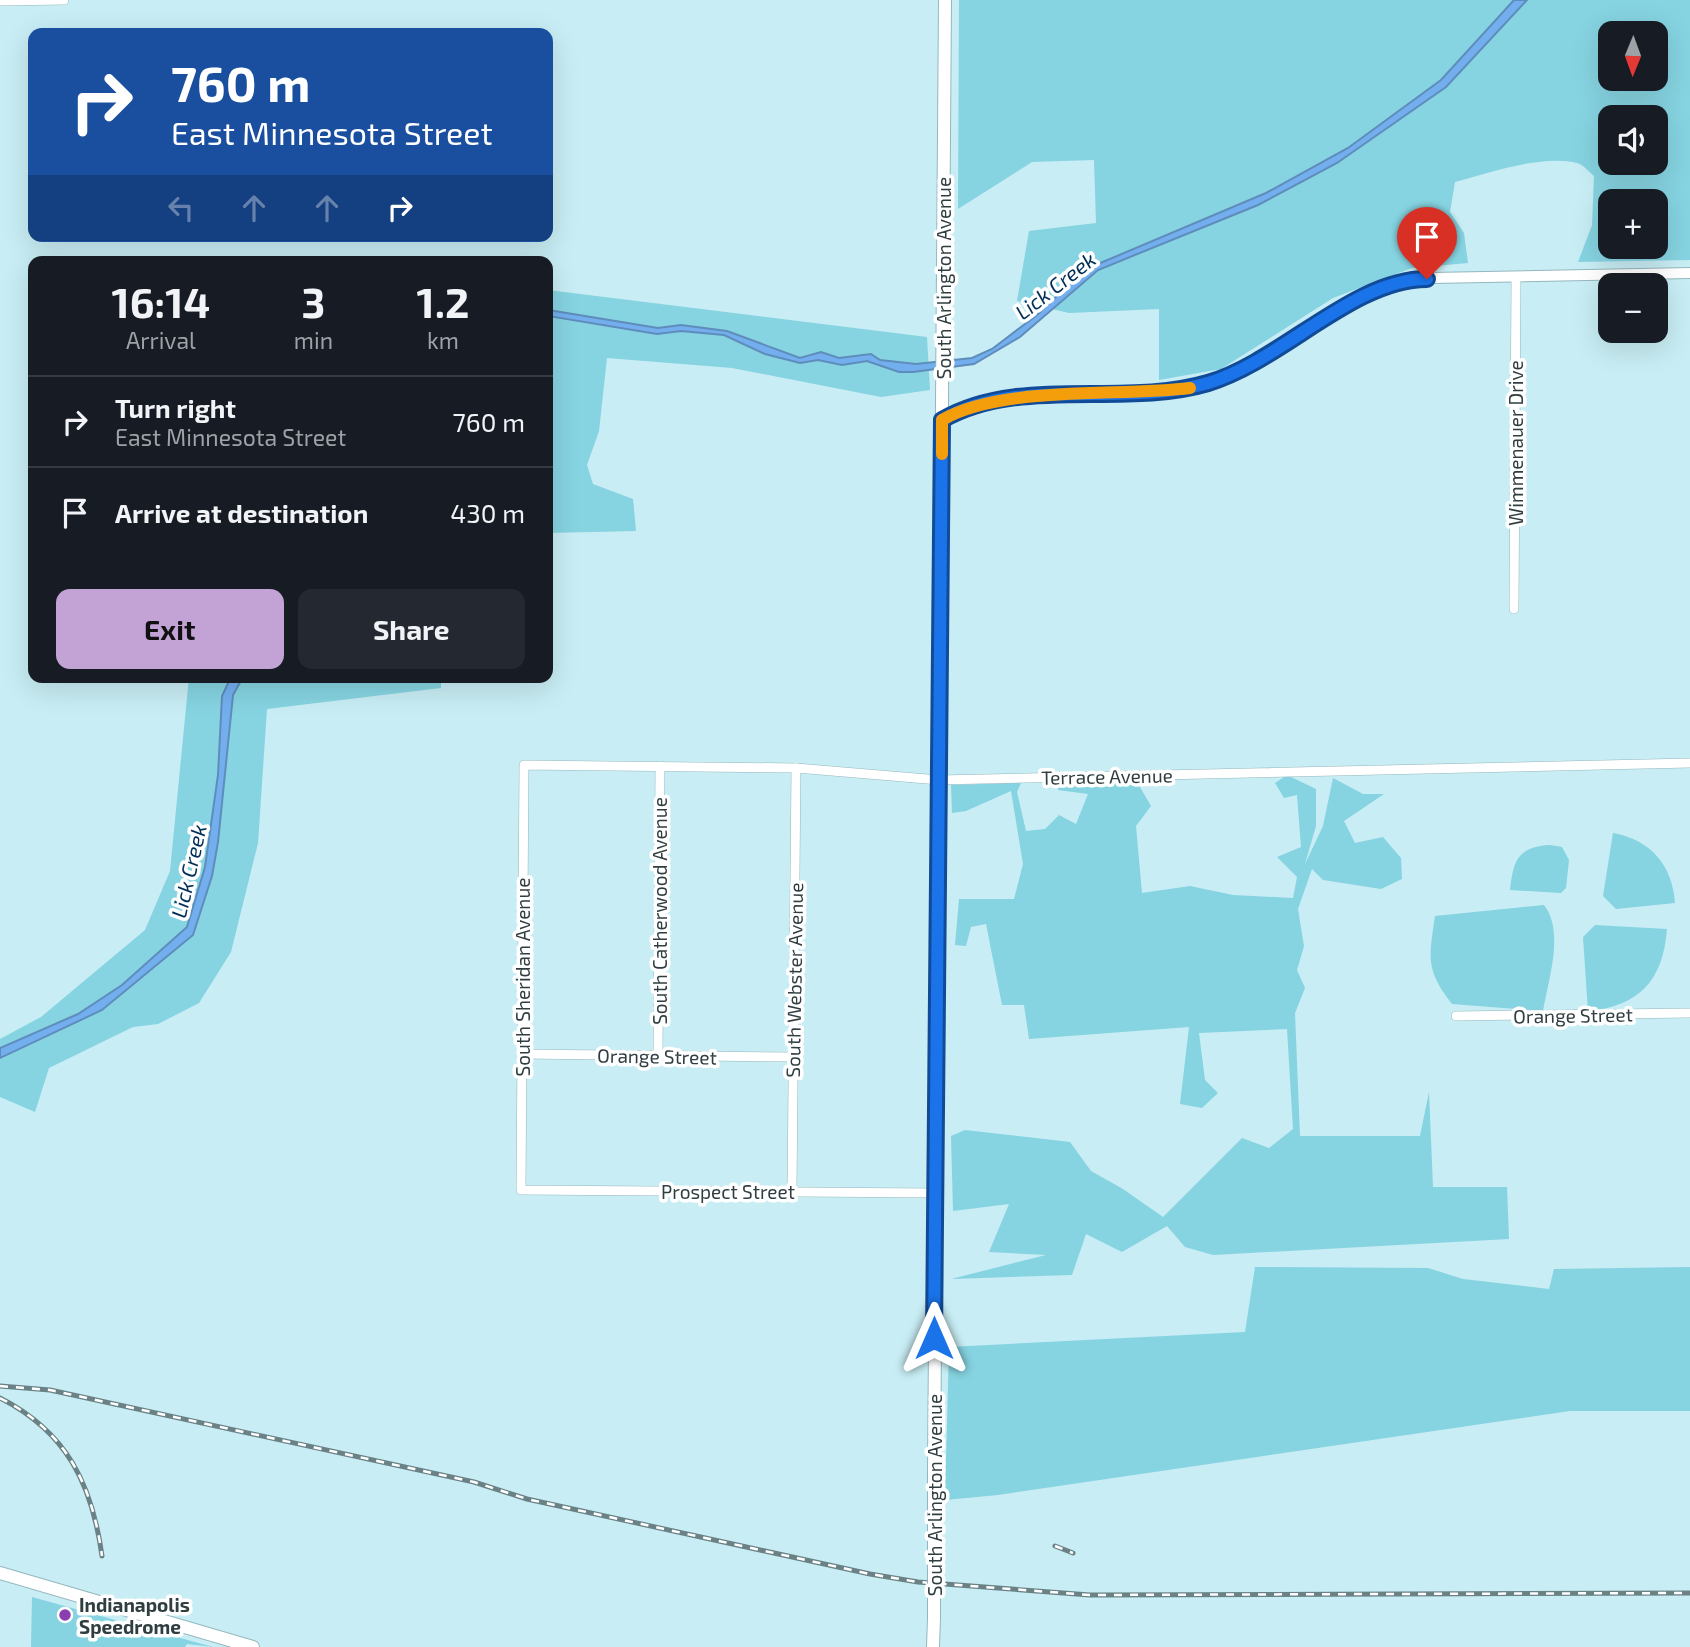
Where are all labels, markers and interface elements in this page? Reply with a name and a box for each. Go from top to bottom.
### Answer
north arrow [1598,21,1668,91]
map controls [1598,21,1668,343]
text: 760 m [171,53,310,112]
icon: right [56,56,147,147]
button: sound [1598,105,1668,175]
text: East Minnesota Street [171,113,493,151]
street label: South Arlington Avenue [932,177,955,379]
icon: left [162,189,200,227]
icon: ahead [235,189,273,227]
icon: ahead [308,189,346,227]
icon: right [381,189,419,227]
button: + [1598,189,1668,259]
pin [1397,207,1457,279]
icon: arrive [1408,218,1446,256]
water label: Lick Creek [1010,246,1100,324]
button: − [1598,273,1668,343]
text: 16:14 [112,276,210,326]
text: 3 [301,276,325,326]
text: 1.2 [417,276,469,326]
text: Arrival [126,326,196,354]
text: min [294,326,333,354]
text: km [427,326,459,354]
street label: Wimmenauer Drive [1504,360,1527,526]
text: Turn right [115,392,236,423]
icon: right [56,403,94,441]
text: 760 m [453,406,525,437]
text: East Minnesota Street [115,423,346,451]
icon: arrive [56,494,94,532]
text: Arrive at destination [115,497,368,528]
text: 430 m [450,497,525,528]
button: Exit [56,589,284,669]
button: Share [298,589,525,669]
street label: Terrace Avenue [1041,763,1173,789]
street label: South Catherwood Avenue [648,797,671,1025]
water label: Lick Creek [165,822,211,920]
street label: South Sheridan Avenue [511,878,534,1076]
street label: South Webster Avenue [781,882,807,1078]
street label: Orange Street [1513,1002,1633,1028]
street label: Orange Street [597,1043,717,1069]
street label: Prospect Street [661,1180,795,1203]
position arrow [897,1301,971,1375]
street label: South Arlington Avenue [923,1394,946,1596]
place label: Indianapolis Speedrome [79,1593,190,1638]
marker: Indianapolis Speedrome [57,1607,73,1623]

